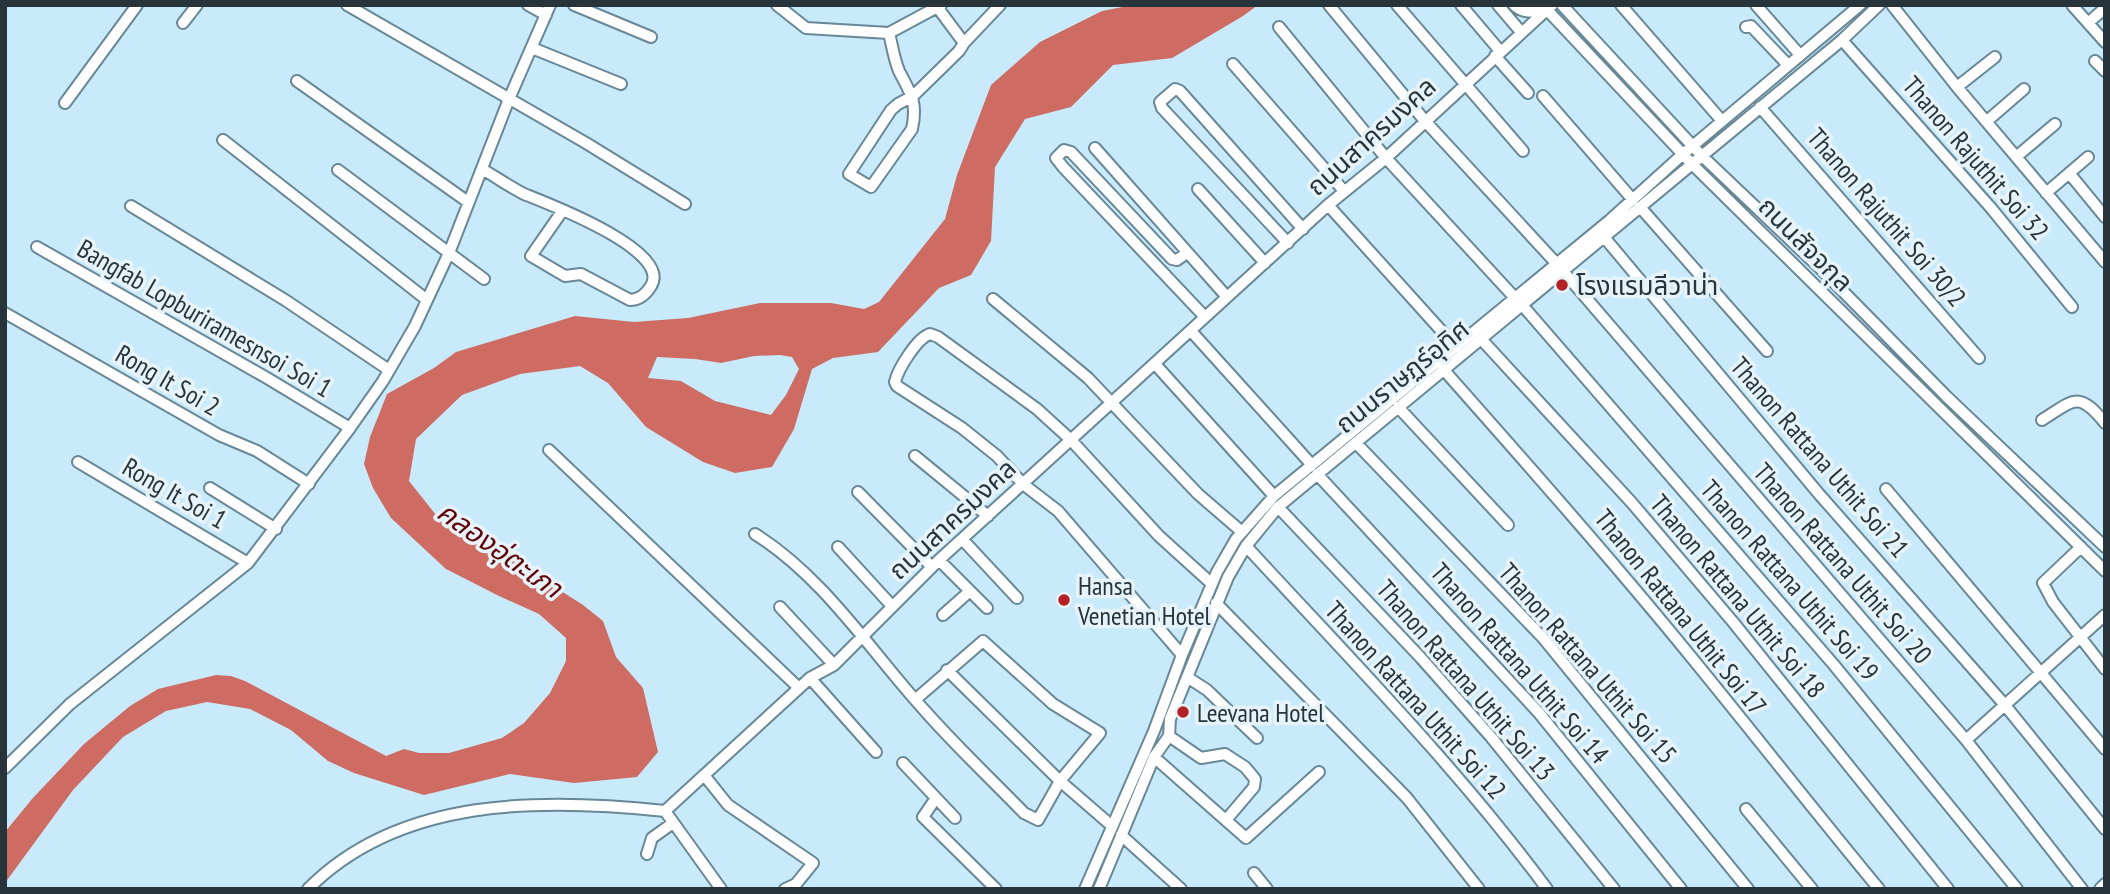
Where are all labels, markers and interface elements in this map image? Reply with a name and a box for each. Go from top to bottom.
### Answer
street label: ถนนสาครมงคล [1300,69,1442,203]
street label: Thanon Rajuthit Soi 32 [1896,69,2056,247]
street label: Thanon Rajuthit Soi 30/2 [1800,121,1974,313]
street label: ถนนสัจจกุล [1752,190,1860,298]
street label: Bangfab Lopburiramesnsoi Soi 1 [72,232,338,404]
place label: โรงแรมลีวาน่า [1576,269,1718,302]
marker: โรงแรมลีวาน่า [1554,277,1570,293]
street label: ถนนราษฏร์อุทิศ [1328,312,1476,440]
street label: Rong It Soi 2 [110,337,226,423]
street label: Thanon Rattana Uthit Soi 21 [1724,350,1916,564]
street label: Rong It Soi 1 [117,450,233,536]
street label: ถนนสาครมงคล [881,452,1023,586]
street label: Thanon Rattana Uthit Soi 20 [1747,456,1939,670]
street label: Thanon Rattana Uthit Soi 19 [1694,473,1886,687]
street label: Thanon Rattana Uthit Soi 18 [1643,488,1833,704]
water label: คลองอุ่ตะเภา [430,493,571,606]
street label: Thanon Rattana Uthit Soi 17 [1588,502,1774,722]
street label: Thanon Rattana Uthit Soi 14 [1424,556,1616,770]
street label: Thanon Rattana Uthit Soi 15 [1492,556,1684,770]
place label: Hansa Venetian Hotel [1077,569,1211,632]
street label: Thanon Rattana Uthit Soi 13 [1370,573,1562,787]
marker: Hansa Venetian Hotel [1056,592,1072,608]
street label: Thanon Rattana Uthit Soi 12 [1318,594,1514,806]
place label: Leevana Hotel [1197,696,1324,729]
marker: Leevana Hotel [1175,704,1191,720]

